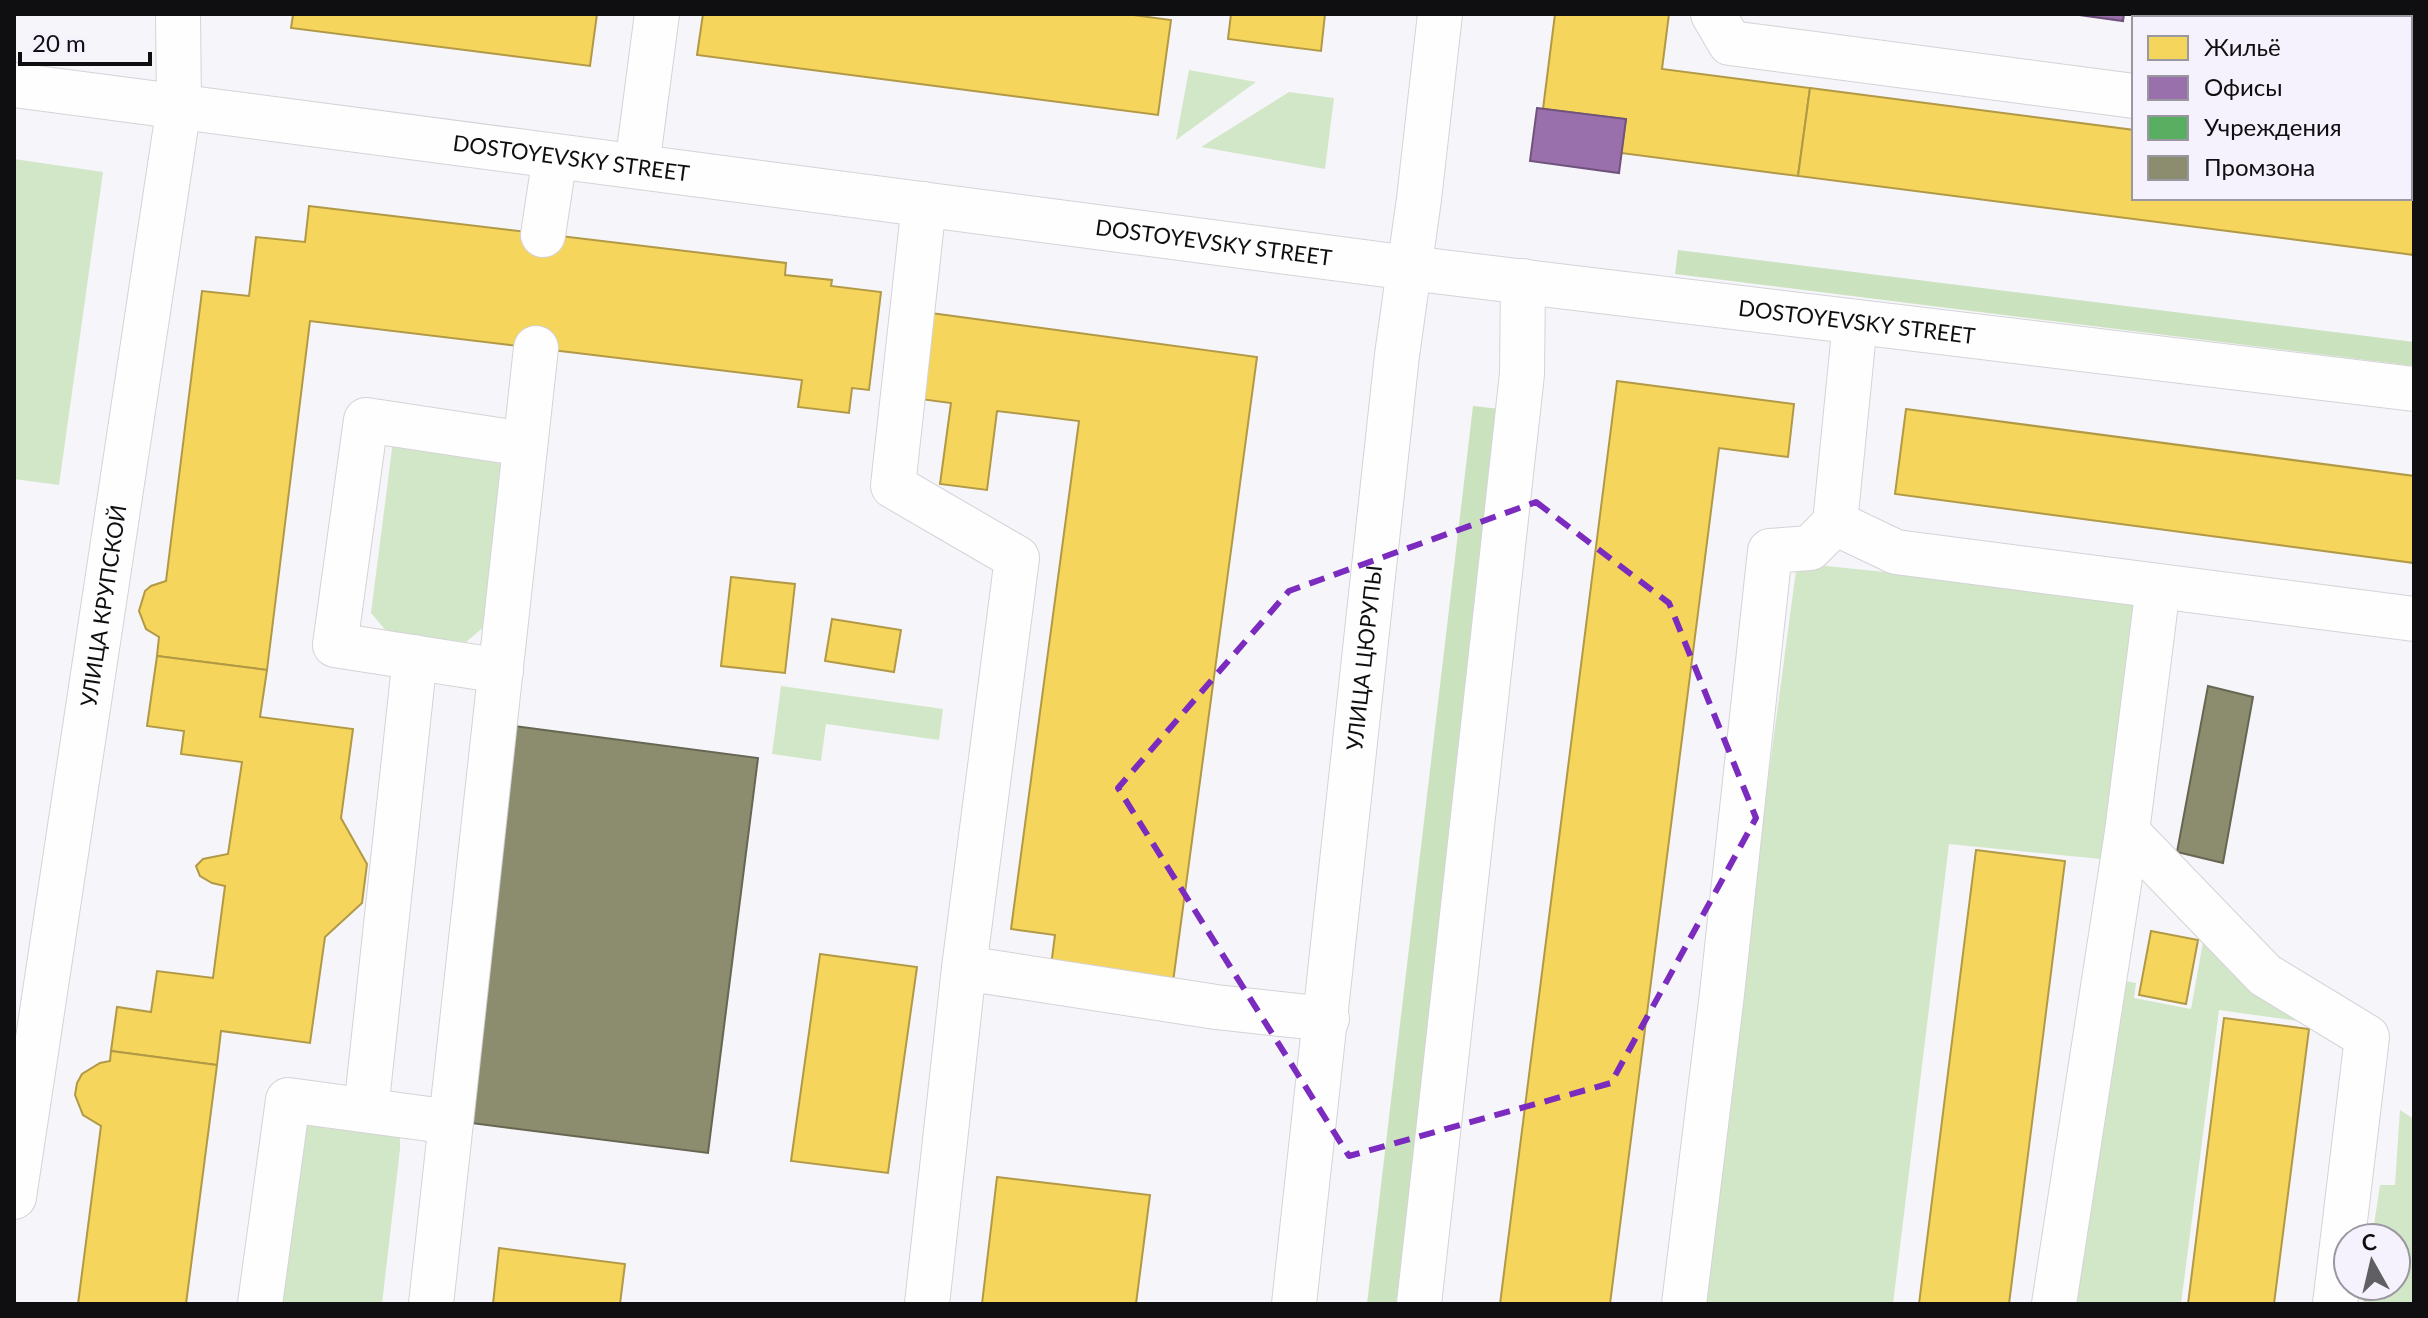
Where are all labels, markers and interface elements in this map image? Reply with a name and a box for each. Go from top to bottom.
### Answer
scale bar [20,16,150,66]
legend [2132,16,2412,200]
text: 20 m [32,28,86,57]
text: Жильё [2204,32,2281,61]
text: Офисы [2204,72,2283,101]
text: Учреждения [2204,112,2342,141]
street label: DOSTOYEVSKY STREET [451,129,691,187]
text: Промзона [2204,152,2315,181]
street label: DOSTOYEVSKY STREET [1094,213,1334,271]
street label: DOSTOYEVSKY STREET [1737,294,1977,349]
street label: УЛИЦА КРУПСКОЙ [74,503,132,709]
street label: УЛИЦА ЦЮРУПЫ [1340,564,1387,752]
north arrow [2332,1222,2412,1302]
text: С [2360,1227,2379,1256]

